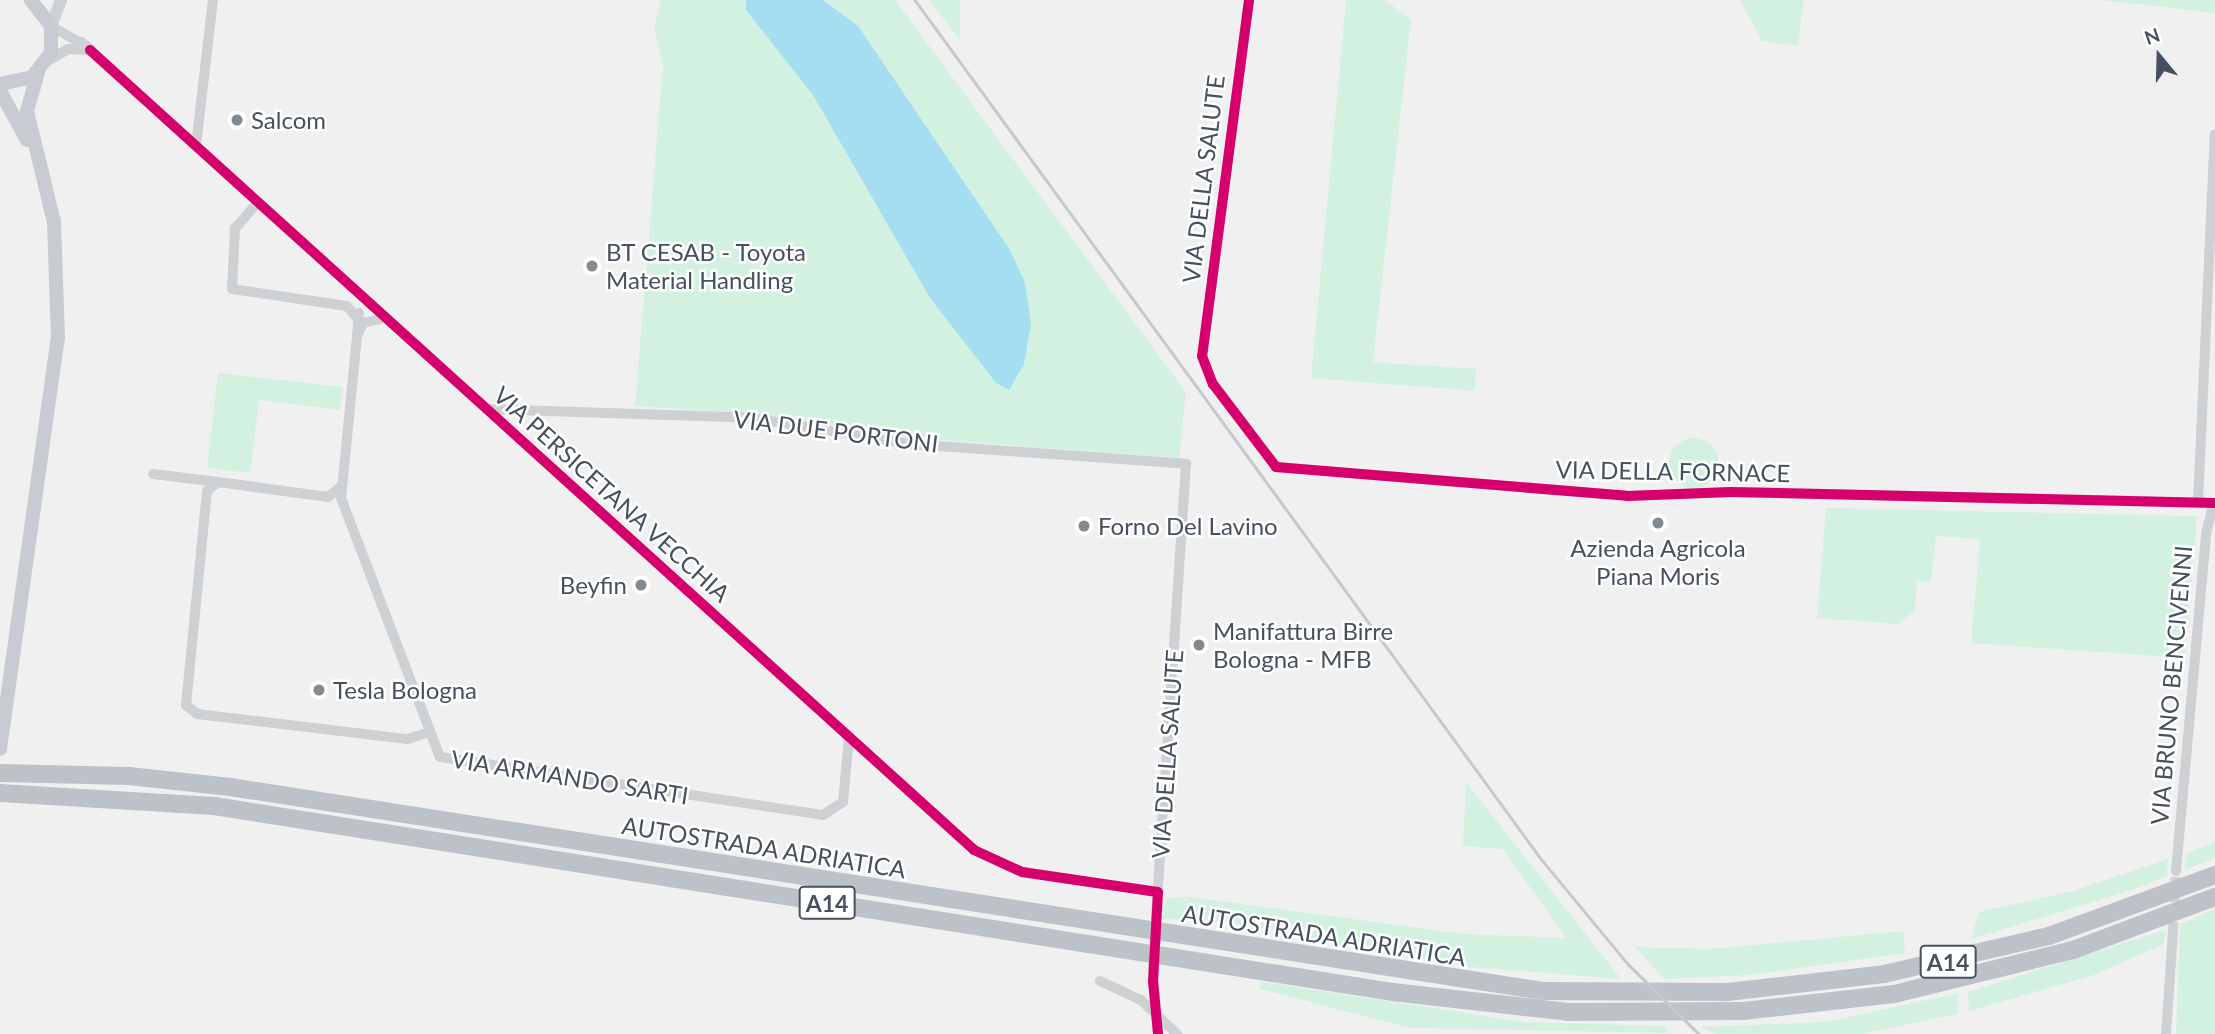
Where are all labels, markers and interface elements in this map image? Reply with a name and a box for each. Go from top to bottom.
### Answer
north arrow [2124,21,2194,91]
text: N [2141,22,2163,49]
street label: VIA DELLA SALUTE [1176,73,1230,285]
place label: Salcom [251,106,326,134]
marker: Salcom [229,112,245,128]
place label: BT CESAB - Toyota Material Handling [606,238,807,294]
marker: BT CESAB - Toyota Material Handling [584,258,600,274]
street label: VIA PERSICETANA VECCHIA [487,379,737,609]
street label: VIA DUE PORTONI [732,404,940,458]
street label: VIA DELLA FORNACE [1555,455,1791,487]
place label: Forno Del Lavino [1098,512,1278,540]
marker: Azienda Agricola Piana Moris [1650,515,1666,531]
marker: Forno Del Lavino [1076,518,1092,534]
place label: Azienda Agricola Piana Moris [1570,534,1746,590]
street label: VIA BRUNO BENCIVENNI [2144,544,2198,826]
place label: Beyfin [560,571,627,599]
marker: Beyfin [633,577,649,593]
place label: Manifattura Birre Bologna - MFB [1213,617,1393,673]
marker: Manifattura Birre Bologna - MFB [1191,637,1207,653]
street label: VIA DELLA SALUTE [1145,648,1189,860]
place label: Tesla Bologna [333,676,477,704]
marker: Tesla Bologna [311,682,327,698]
street label: VIA ARMANDO SARTI [449,744,691,810]
street label: AUTOSTRADA ADRIATICA [619,810,909,884]
road number: A14 [797,884,857,922]
street label: AUTOSTRADA ADRIATICA [1179,898,1469,972]
road number: A14 [1918,942,1978,981]

